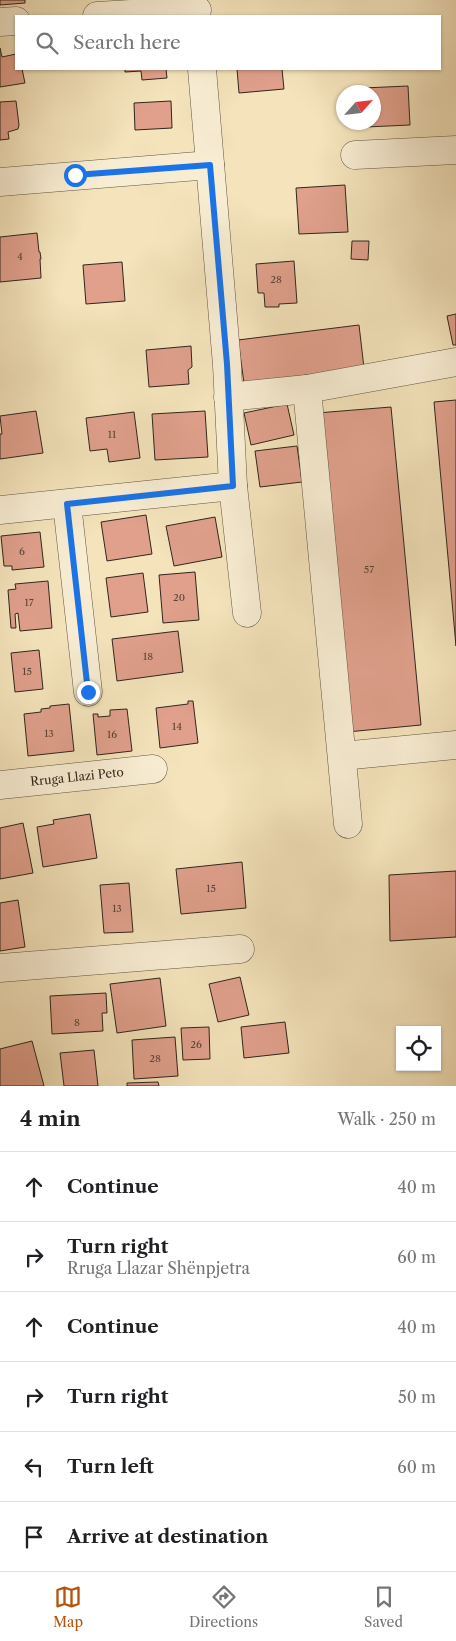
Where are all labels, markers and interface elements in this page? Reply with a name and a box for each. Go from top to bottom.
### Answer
search box [15,15,441,70]
icon: search [33,29,61,57]
text: Search here [73,31,181,54]
north arrow [336,85,381,130]
route start [64,164,87,187]
house number: 4 [17,250,23,263]
house number: 28 [270,273,282,286]
house number: 11 [108,428,117,441]
house number: 6 [19,545,25,558]
house number: 57 [364,563,374,576]
house number: 20 [173,591,185,604]
house number: 17 [24,596,34,609]
house number: 18 [143,650,153,663]
house number: 15 [22,665,32,678]
route end [77,681,100,704]
house number: 14 [172,720,182,733]
house number: 13 [44,727,54,740]
house number: 16 [107,728,117,741]
street label: Rruga Llazi Peto [30,764,124,789]
house number: 15 [206,882,216,895]
house number: 13 [112,902,122,915]
house number: 8 [74,1016,80,1029]
map controls [396,1026,441,1071]
button: locate [396,1026,441,1071]
house number: 26 [190,1038,202,1051]
house number: 28 [149,1052,161,1065]
text: 4 min [20,1106,81,1131]
text: Walk · 250 m [338,1109,436,1129]
icon: ahead [20,1173,48,1201]
text: Continue [67,1175,159,1198]
text: 40 m [397,1177,436,1197]
text: Turn right [67,1235,168,1258]
icon: right [20,1243,48,1271]
text: 60 m [397,1247,436,1267]
text: Rruga Llazar Shënpjetra [67,1258,250,1278]
icon: ahead [20,1313,48,1341]
text: Continue [67,1315,159,1338]
text: 40 m [397,1317,436,1337]
icon: right [20,1383,48,1411]
text: Turn right [67,1385,168,1408]
text: 50 m [398,1387,436,1407]
icon: left [20,1453,48,1481]
text: Turn left [67,1455,154,1478]
text: 60 m [397,1457,436,1477]
icon: arrive [20,1523,48,1551]
text: Arrive at destination [67,1525,268,1548]
tab: Map [53,1583,83,1631]
tab: Directions [189,1583,258,1631]
tab: Saved [364,1583,403,1631]

